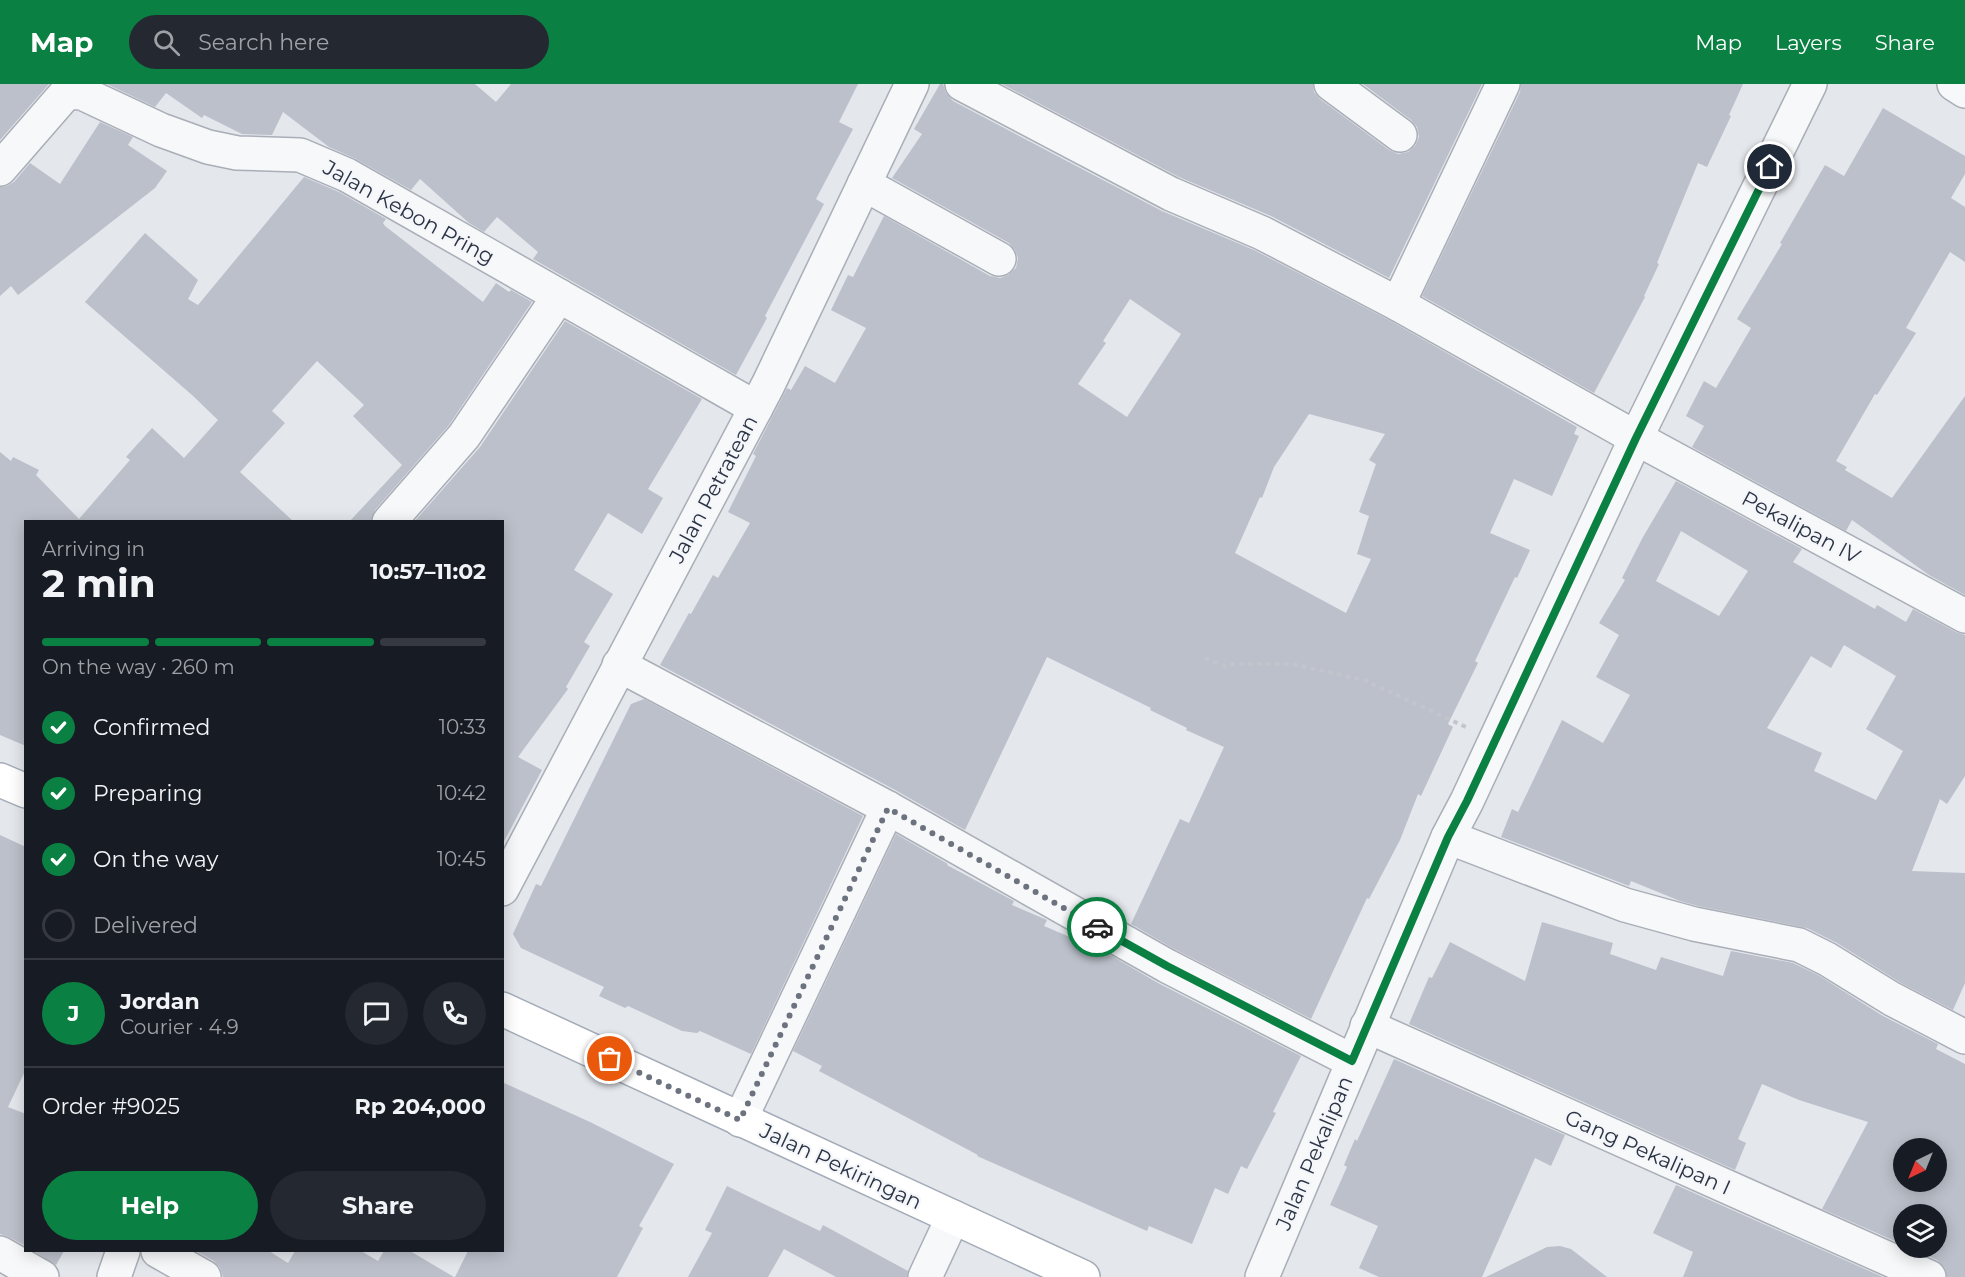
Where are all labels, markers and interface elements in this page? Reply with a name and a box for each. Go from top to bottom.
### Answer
search box [129,15,549,69]
text: Map [30,25,93,59]
icon: search [150,26,183,59]
text: Search here [198,29,329,56]
text: Map [1695,30,1742,55]
text: Layers [1775,30,1842,55]
text: Share [1875,30,1935,55]
pin [1744,141,1795,192]
icon: home [1753,150,1786,183]
street label: Jalan Kebon Pring [318,154,499,269]
street label: Jalan Petratean [663,411,762,568]
street label: Pekalipan IV [1738,485,1865,569]
text: Arriving in [42,537,145,561]
text: 10:57–11:02 [370,558,486,585]
text: 2 min [42,559,156,607]
text: On the way · 260 m [42,655,235,679]
icon: check [42,711,75,744]
text: Confirmed [93,714,210,741]
text: 10:33 [439,715,486,739]
icon: check [42,777,75,810]
text: Preparing [93,780,202,807]
text: 10:42 [437,781,486,805]
icon: check [42,843,75,876]
text: On the way [93,846,218,873]
text: 10:45 [437,847,486,871]
courier [1067,897,1127,957]
icon: car [1081,911,1114,944]
text: Delivered [93,912,198,939]
button: chat [345,982,408,1045]
button: phone [423,982,486,1045]
text: Jordan [120,988,200,1015]
text: J [68,1000,79,1027]
text: Courier · 4.9 [120,1015,239,1039]
pin [584,1033,635,1084]
icon: bag [593,1042,626,1075]
street label: Jalan Pekalipan [1270,1072,1358,1235]
text: Order #9025 [42,1093,180,1120]
text: Rp 204,000 [355,1093,486,1120]
street label: Gang Pekalipan I [1561,1104,1735,1200]
street label: Jalan Pekiringan [755,1117,926,1214]
north arrow [1893,1138,1947,1192]
map controls [1893,1138,1947,1258]
button: Help [42,1171,258,1240]
button: Share [270,1171,486,1240]
button: layers [1893,1204,1947,1258]

